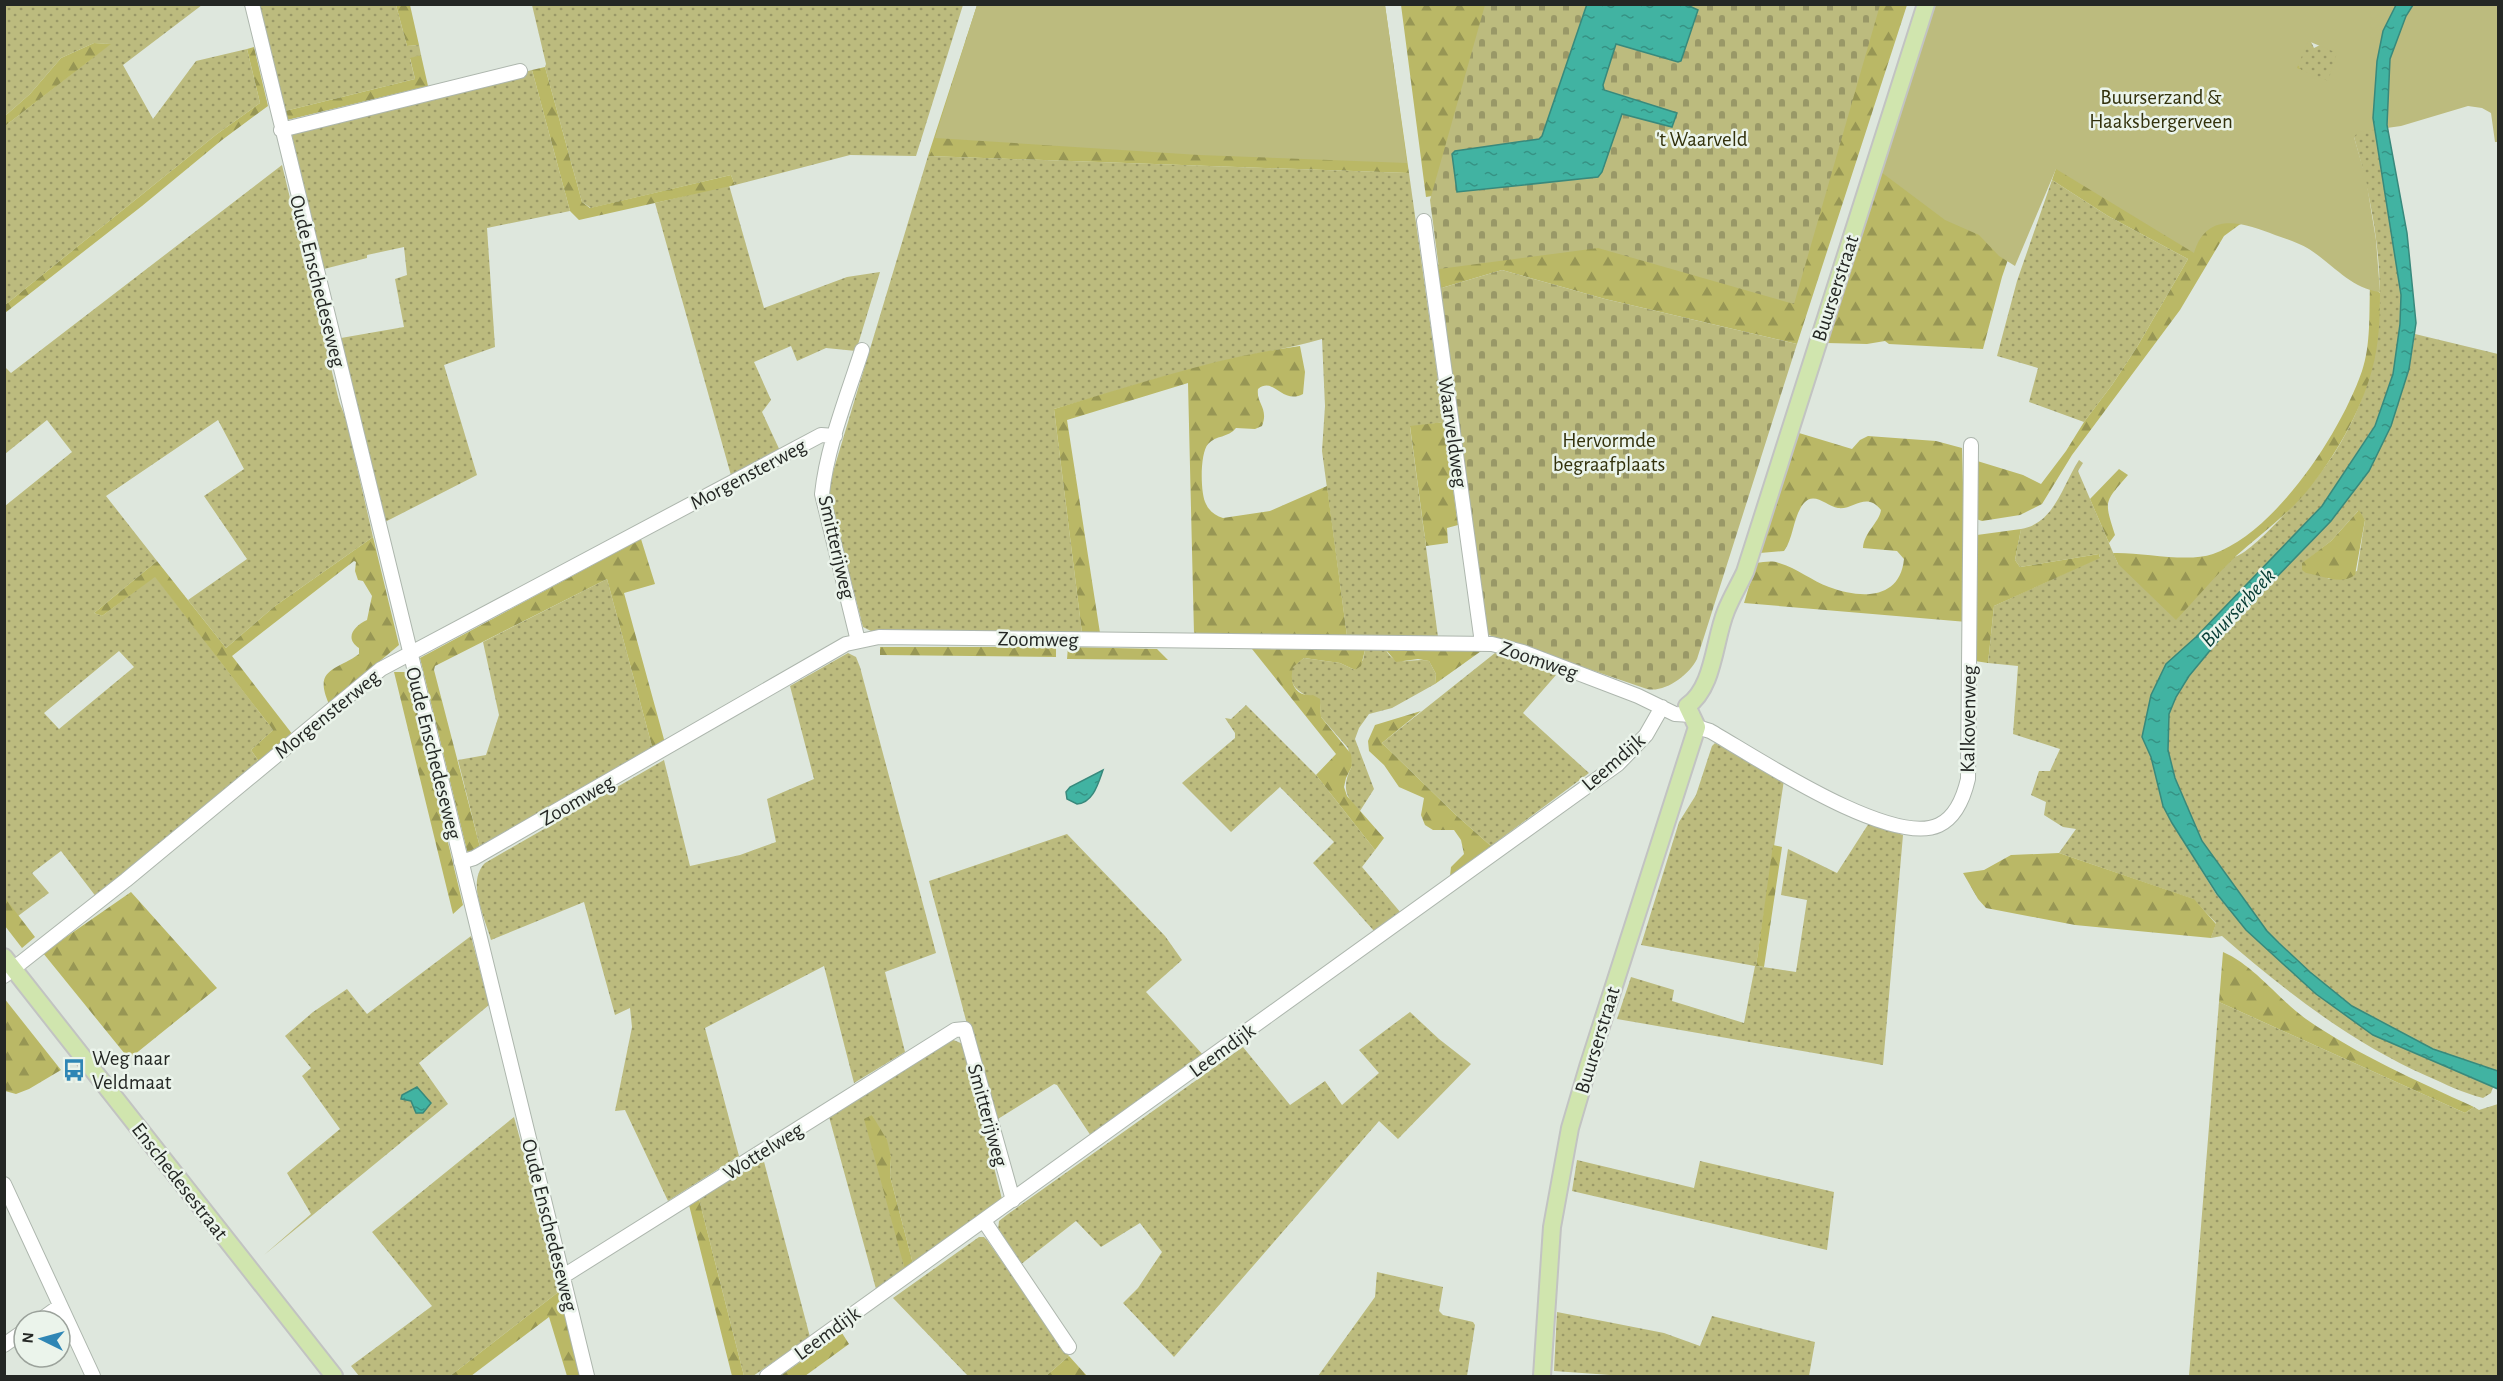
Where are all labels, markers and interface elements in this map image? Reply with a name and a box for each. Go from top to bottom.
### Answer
park label: Buurserzand & Haaksbergerveen [2089,87,2233,132]
park label: 't Waarveld [1656,129,1748,150]
street label: Oude Enschedeseweg [286,193,349,370]
street label: Buurserstraat [1808,232,1863,344]
street label: Waarveldweg [1434,375,1471,490]
park label: Hervormde begraafplaats [1553,430,1665,475]
street label: Morgensterweg [687,435,810,514]
street label: Smitterijweg [814,493,859,602]
water label: Buurserbeek [2196,564,2279,651]
street label: Zoomweg [997,628,1079,651]
street label: Zoomweg [1497,637,1581,684]
street label: Kalkovenweg [1957,664,1980,773]
street label: Morgensterweg [271,665,384,763]
street label: Oude Enschedeseweg [402,665,465,842]
street label: Leemdijk [1578,729,1649,795]
street label: Zoomweg [537,771,618,830]
street label: Buurserstraat [1571,984,1624,1096]
street label: Leemdijk [1185,1019,1259,1081]
place label: Weg naar Veldmaat [92,1048,172,1093]
bus stop icon: Weg naar Veldmaat [61,1057,87,1083]
street label: Smitterijweg [964,1062,1011,1169]
street label: Wottelweg [720,1118,807,1184]
street label: Enschedesestraat [128,1119,232,1244]
street label: Oude Enschedeseweg [518,1137,581,1314]
street label: Leemdijk [790,1302,864,1364]
north arrow [12,1309,72,1369]
text: N [20,1332,37,1344]

